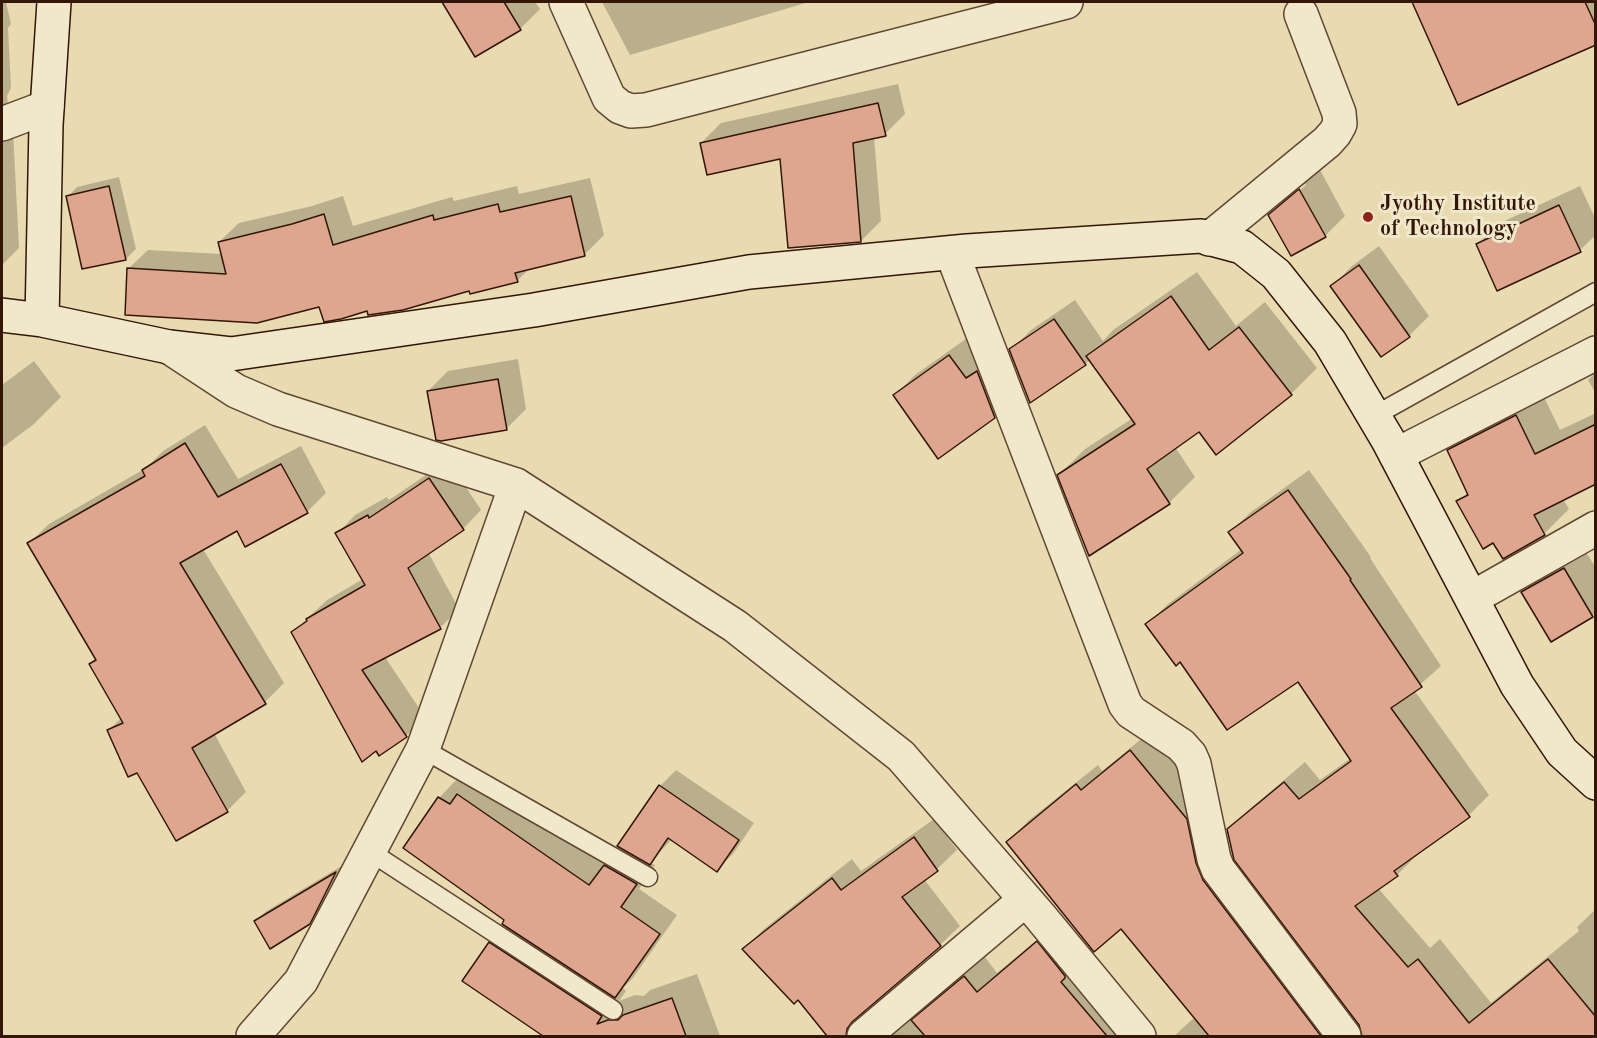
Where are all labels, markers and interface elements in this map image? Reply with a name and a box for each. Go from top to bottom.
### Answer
place label: Jyothy Institute of Technology [1380,191,1536,242]
marker: Jyothy Institute of Technology [1361,210,1375,224]

